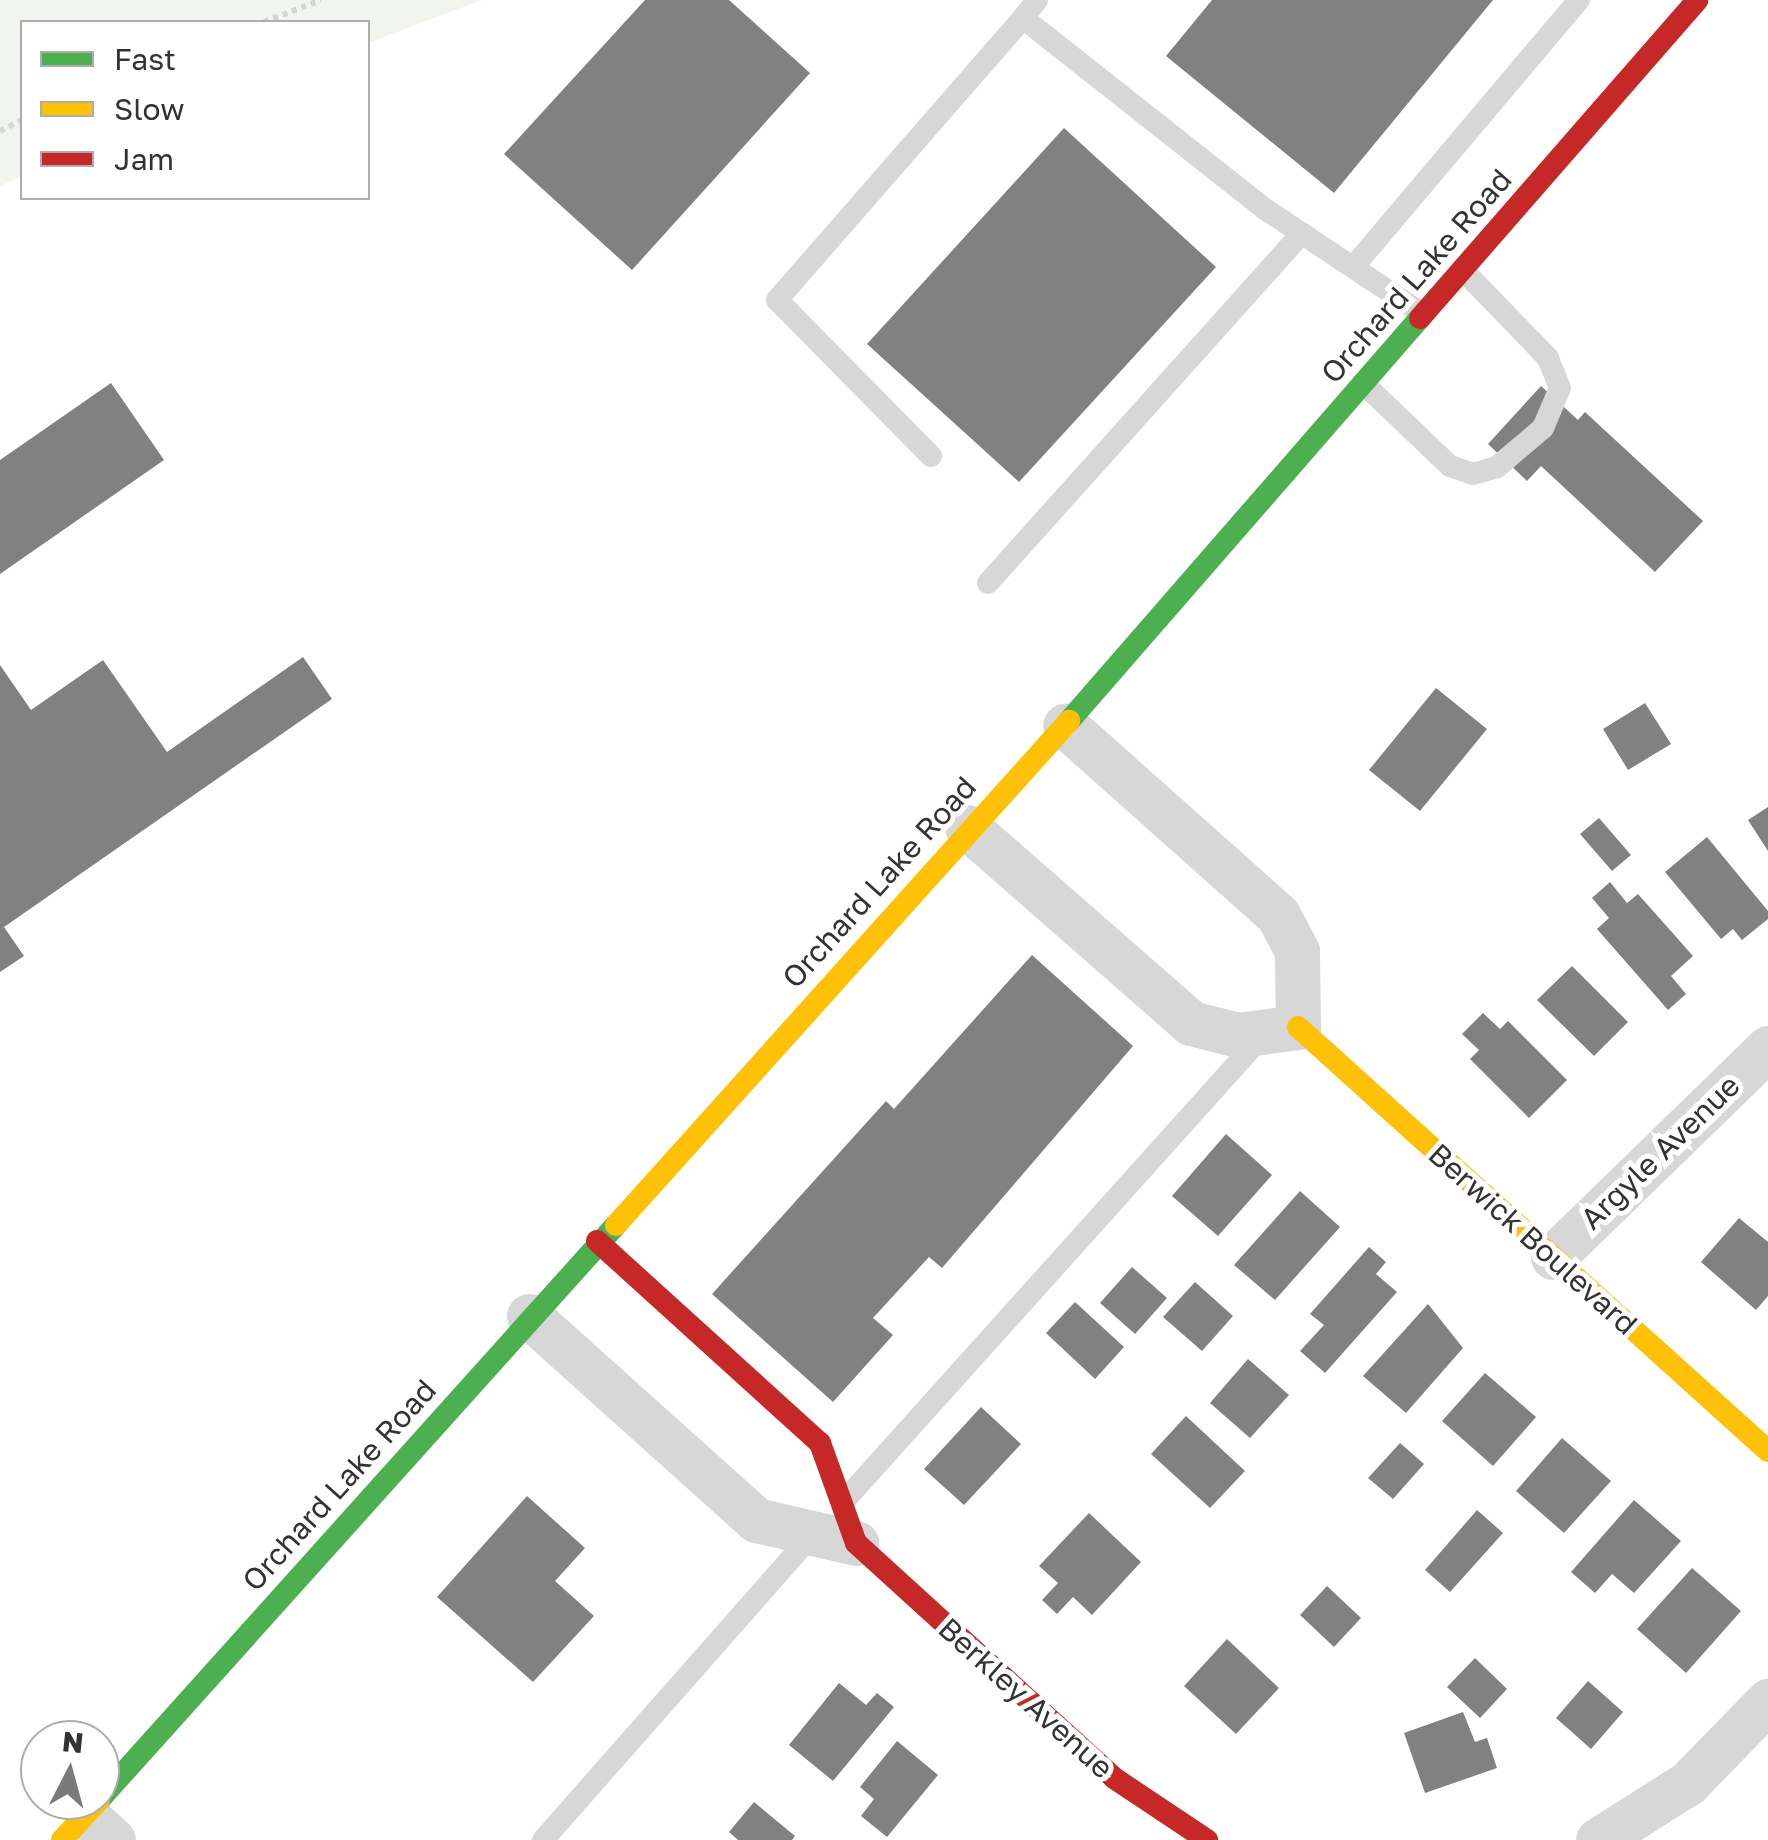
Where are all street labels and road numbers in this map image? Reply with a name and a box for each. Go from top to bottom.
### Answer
street label: Orchard Lake Road [1313,162,1519,390]
street label: Orchard Lake Road [775,769,983,995]
street label: Argyle Avenue [1573,1067,1747,1237]
street label: Berwick Boulevard [1421,1136,1645,1342]
street label: Orchard Lake Road [235,1372,443,1598]
street label: Berkley Avenue [931,1610,1121,1786]

